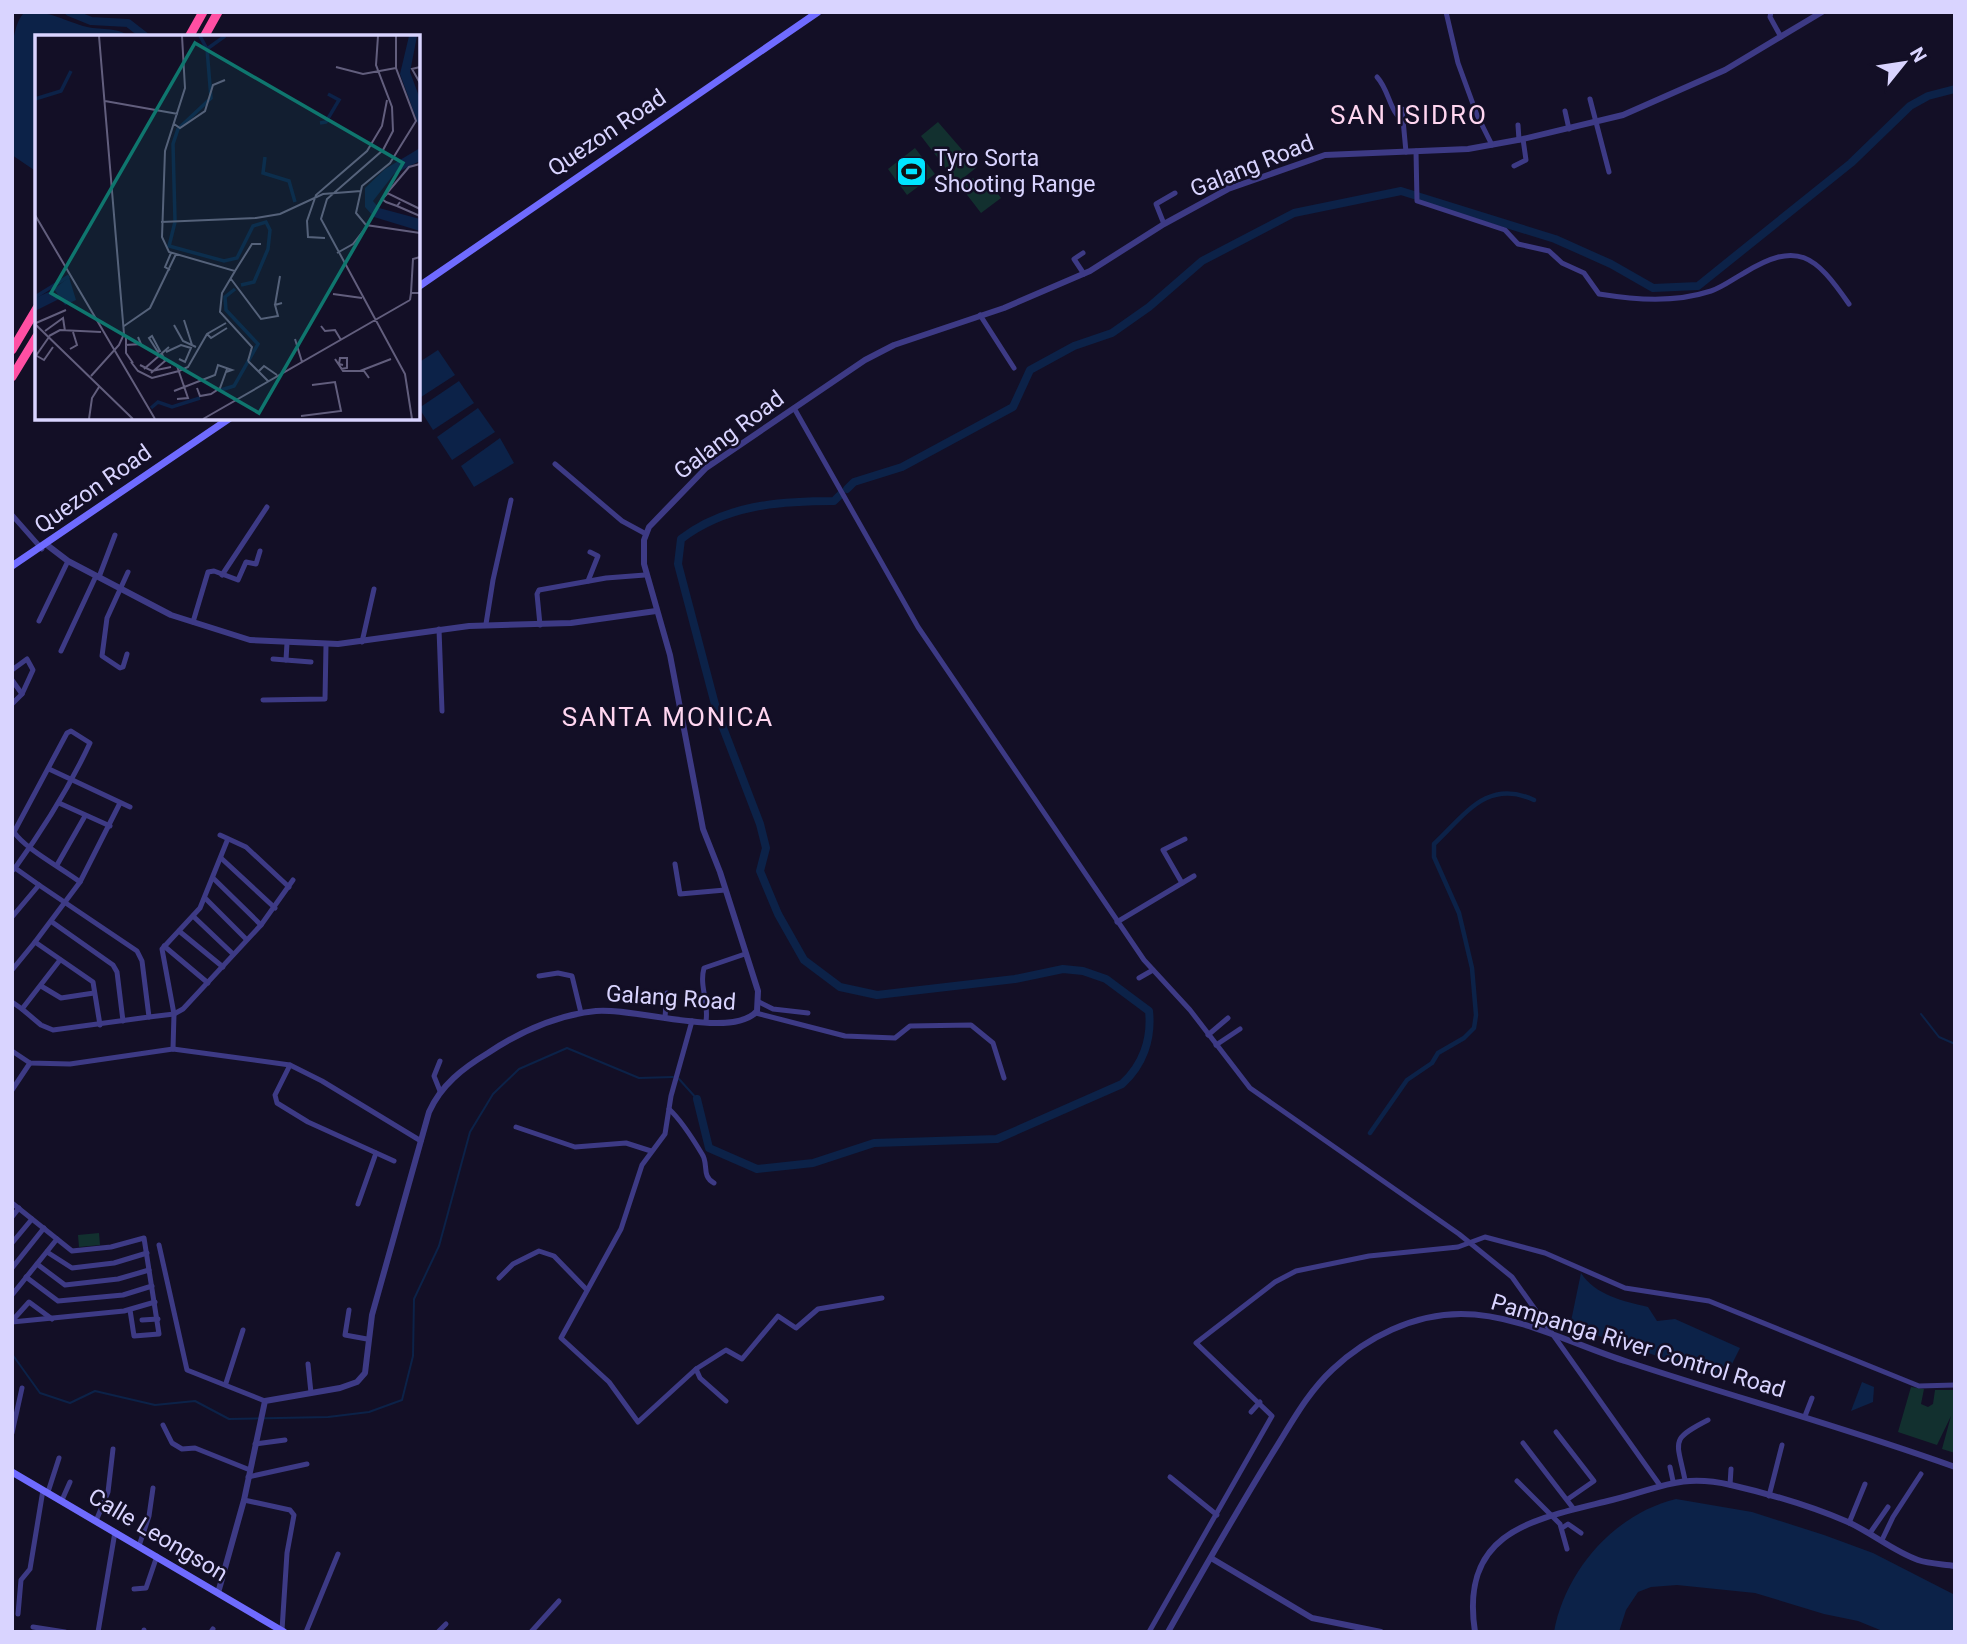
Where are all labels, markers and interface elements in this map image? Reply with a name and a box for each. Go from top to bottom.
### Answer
north arrow [1869,28,1939,98]
inset map [35,35,420,420]
text: N [1905,43,1932,66]
street label: Quezon Road [543,84,671,182]
district label: SAN ISIDRO [1330,100,1488,130]
street label: Galang Road [1187,129,1317,203]
place label: Tyro Sorta Shooting Range [934,145,1096,198]
sports icon: Tyro Sorta Shooting Range [894,154,928,188]
street label: Galang Road [669,385,789,485]
street label: Quezon Road [29,439,157,539]
district label: SANTA MONICA [562,702,774,732]
street label: Galang Road [605,980,737,1016]
street label: Pampanga River Control Road [1488,1288,1788,1404]
street label: Calle Leongson [84,1483,232,1587]

